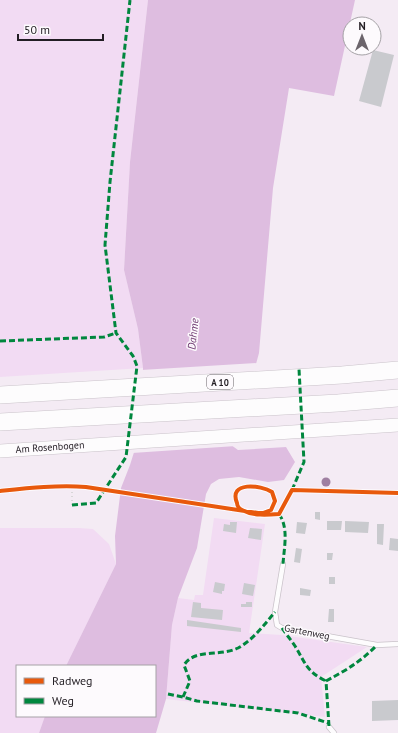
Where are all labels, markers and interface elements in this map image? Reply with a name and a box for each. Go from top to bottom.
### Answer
scale bar [18,16,103,42]
north arrow [342,16,382,56]
text: N [358,19,366,33]
text: 50 m [24,22,50,37]
water label: Dahme [184,318,202,350]
road number: A 10 [207,375,233,389]
street label: Am Rosenbogen [15,438,85,456]
street label: Gartenweg [283,621,331,643]
legend [16,665,156,717]
text: Radweg [52,673,93,688]
text: Weg [52,693,74,708]

